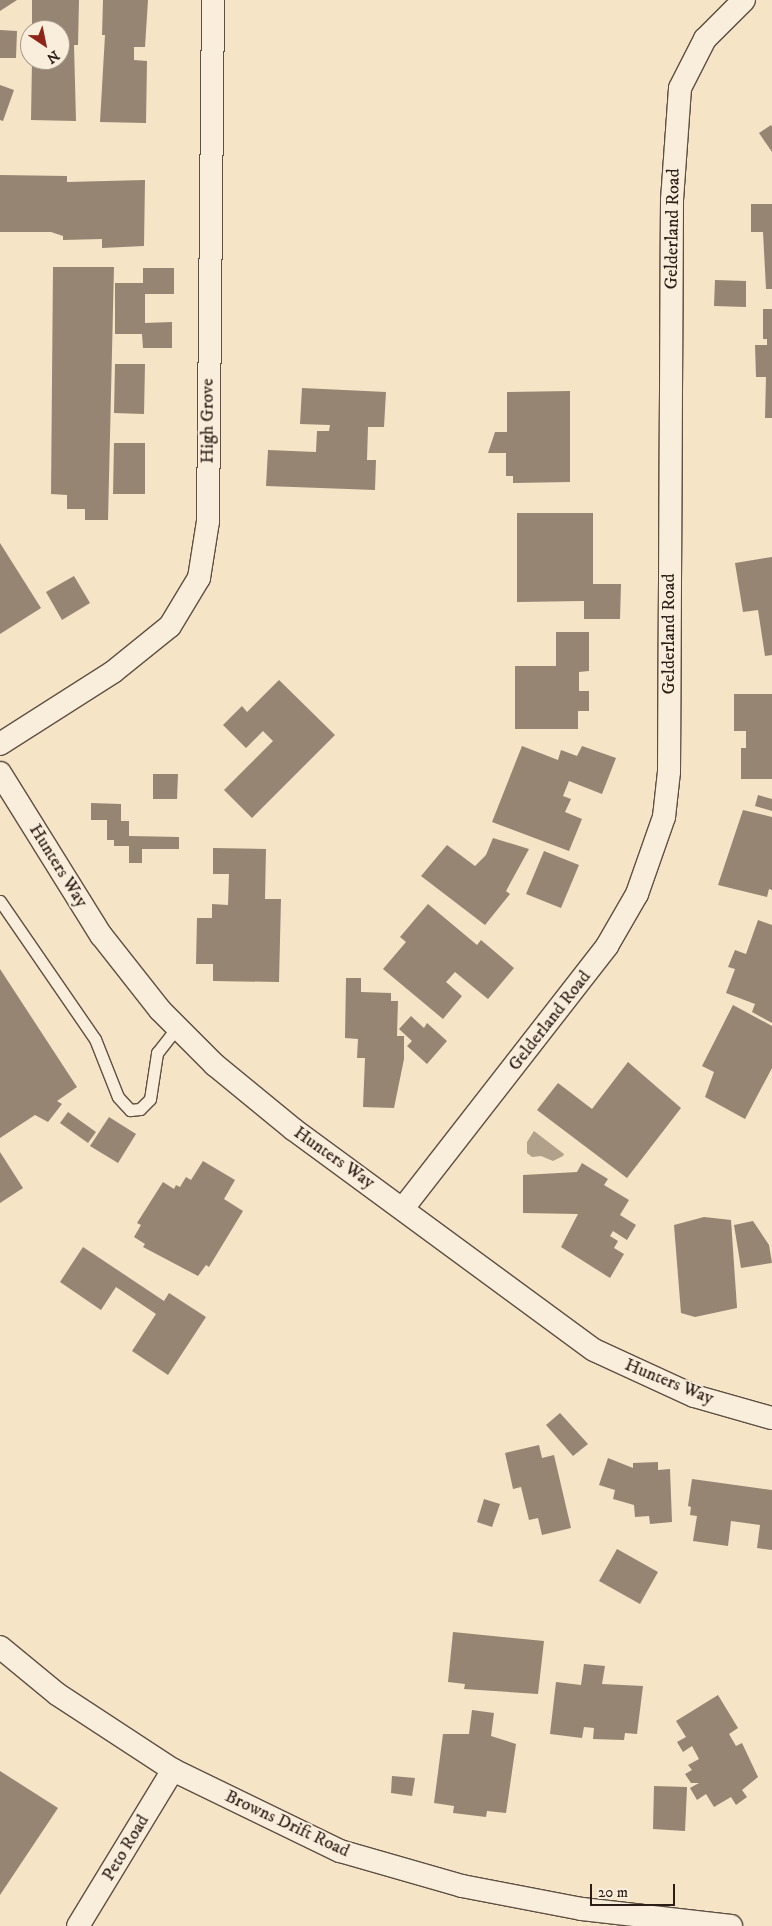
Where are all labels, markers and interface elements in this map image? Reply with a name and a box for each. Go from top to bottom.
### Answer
north arrow [20,20,70,70]
text: N [43,46,63,67]
street label: Gelderland Road [661,168,685,290]
street label: High Grove [197,378,219,464]
street label: Gelderland Road [658,574,680,694]
street label: Hunters Way [24,820,92,912]
street label: Gelderland Road [504,967,596,1075]
street label: Hunters Way [289,1122,379,1194]
street label: Hunters Way [621,1354,717,1410]
street label: Browns Drift Road [221,1786,353,1862]
street label: Peto Road [98,1811,154,1885]
scale bar [592,1874,677,1906]
text: 20 m [598,1883,628,1902]

